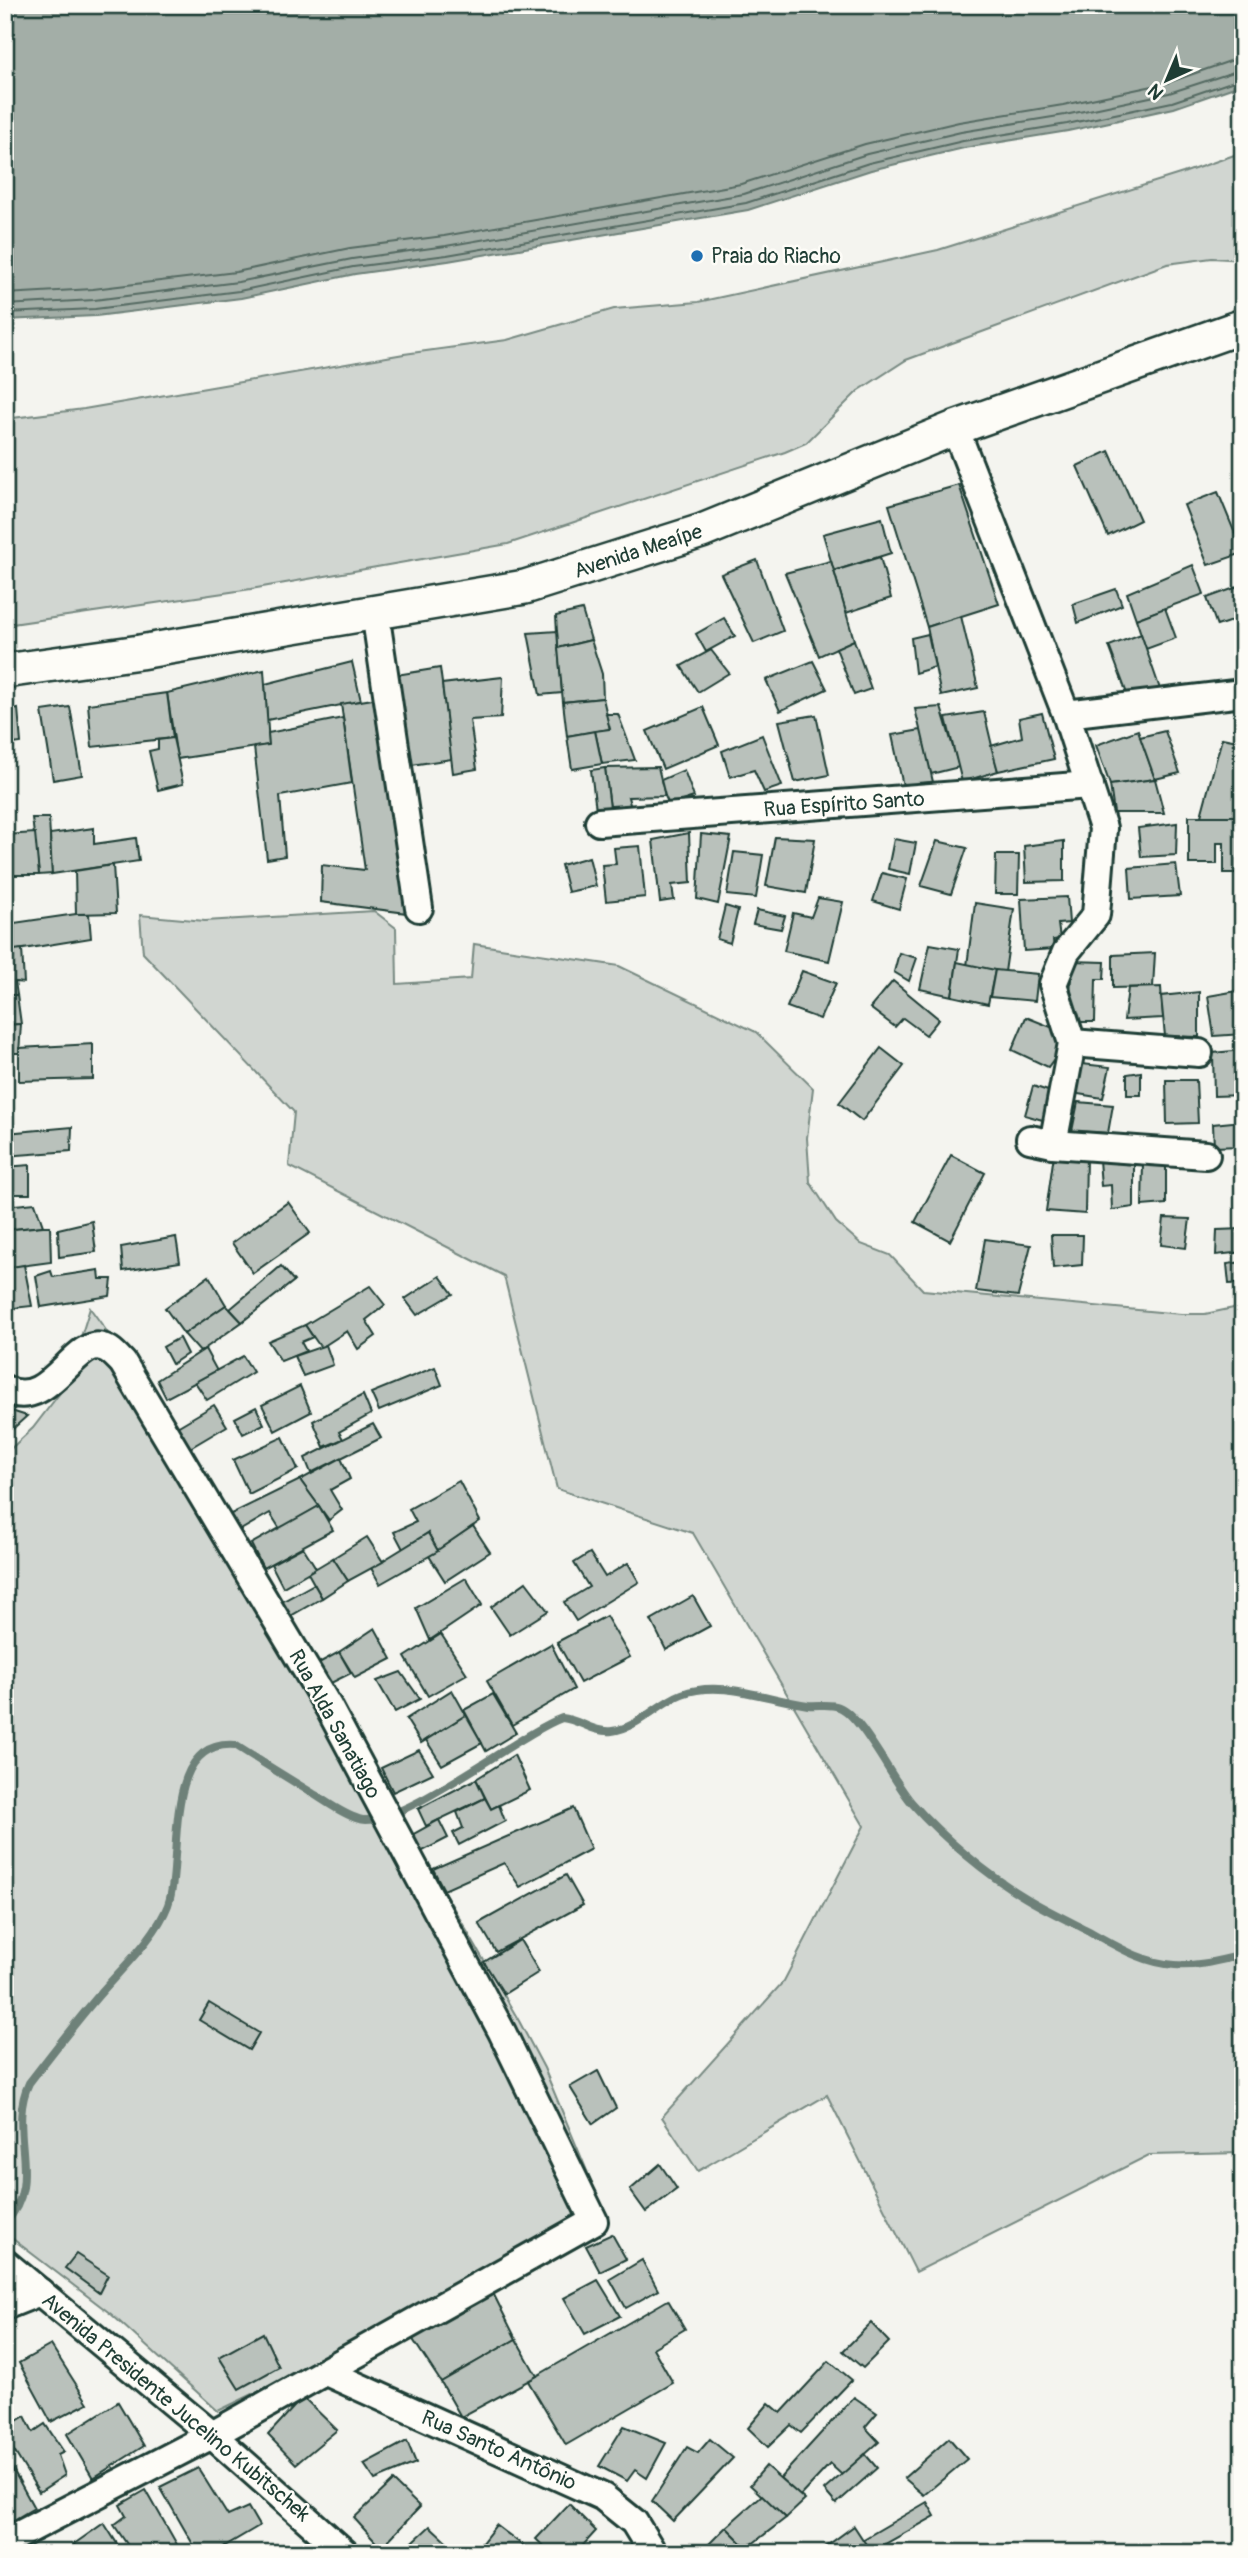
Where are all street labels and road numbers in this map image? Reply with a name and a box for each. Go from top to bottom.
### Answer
street label: Avenida Meaípe [571,518,706,585]
street label: Rua Espírito Santo [763,785,926,824]
street label: Rua Alda Sanatiago [282,1645,387,1804]
street label: Avenida Presidente Jucelino Kubitschek [36,2287,316,2528]
street label: Rua Santo Antônio [417,2404,580,2497]

